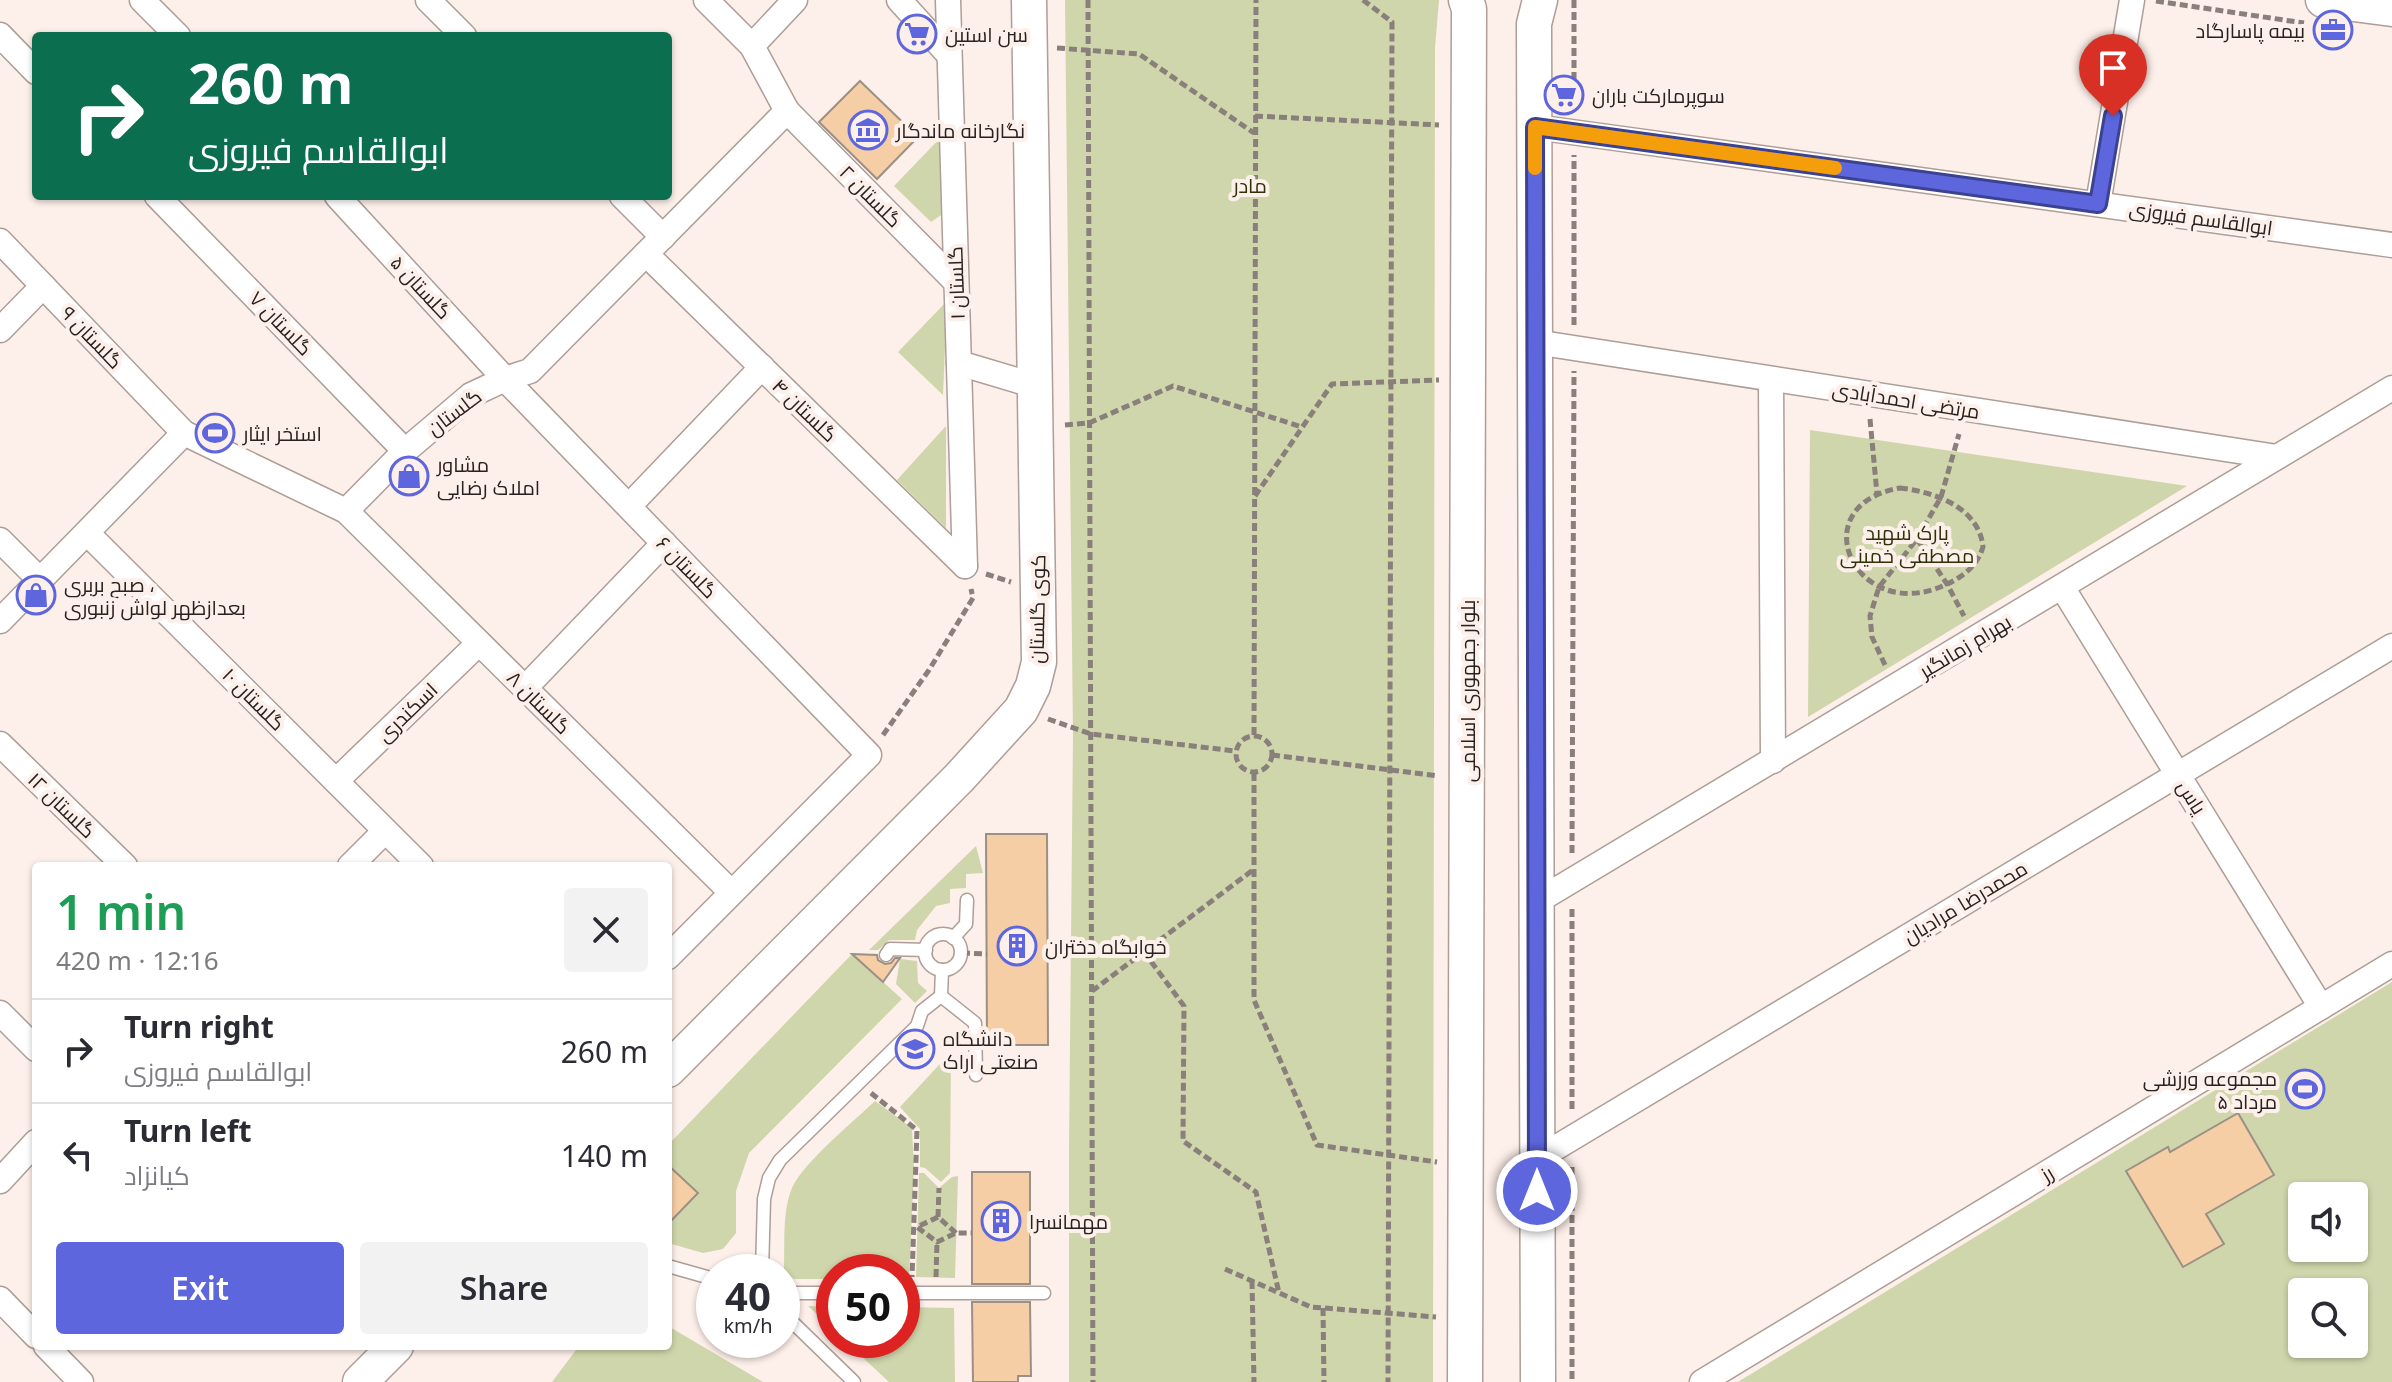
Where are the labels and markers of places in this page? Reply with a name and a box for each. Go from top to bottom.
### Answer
office icon: بیمه پاسارگاد [2312,9,2354,51]
supermarket icon: سن استین [896,13,938,55]
place label: بیمه پاسارگاد [2196,17,2305,44]
place label: سن استین [945,21,1028,48]
pin [2079,34,2147,116]
supermarket icon: سوپرمارکت باران [1543,74,1585,116]
place label: سوپرمارکت باران [1592,82,1725,109]
museum icon: نگارخانه ماندگار [847,109,889,151]
place label: نگارخانه ماندگار [895,117,1025,144]
sports icon: استخر ایثار [194,412,236,454]
place label: استخر ایثار [242,420,322,447]
place label: مشاور املاک رضایی [436,451,540,501]
shop icon: مشاور املاک رضایی [388,455,430,497]
place label: صبح بربری ، بعدازظهر لواش زنبوری [64,571,246,621]
shop icon: صبح بربری ، بعدازظهر لواش زنبوری [15,574,57,616]
building icon: خوابگاه دختران [996,925,1038,967]
place label: خوابگاه دختران [1045,933,1167,960]
place label: دانشگاه صنعتی اراک [943,1025,1038,1075]
school or university icon: دانشگاه صنعتی اراک [894,1028,936,1070]
place label: مجموعه ورزشی ۵ مرداد [2143,1065,2277,1115]
sports icon: مجموعه ورزشی ۵ مرداد [2284,1068,2326,1110]
building icon: مهمانسرا [980,1200,1022,1242]
place label: مهمانسرا [1029,1208,1108,1235]

